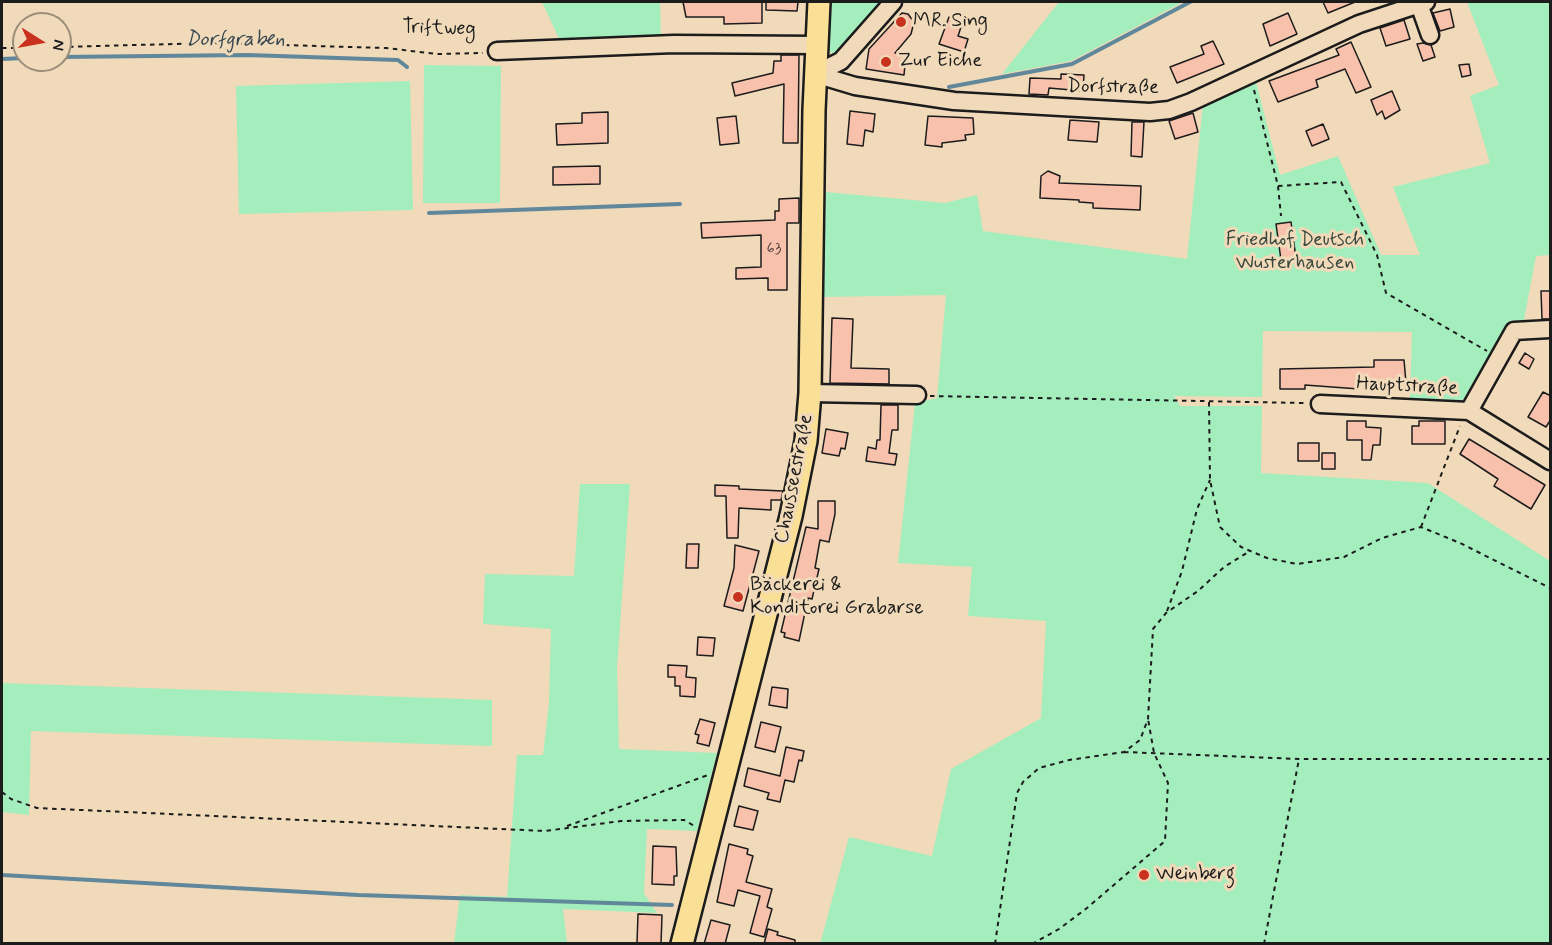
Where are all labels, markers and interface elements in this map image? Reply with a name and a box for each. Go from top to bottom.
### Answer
place label: MR. Sing [913,10,988,34]
north arrow [12,12,72,72]
marker: MR. Sing [894,15,908,29]
street label: Triftweg [402,16,476,42]
water label: Dorfgraben [185,28,285,54]
text: N [47,38,70,52]
place label: Zur Eiche [898,50,982,74]
marker: Zur Eiche [879,55,893,69]
street label: Dorfstraße [1067,75,1159,101]
park label: Friedhof Deutsch Wusterhausen [1226,229,1364,276]
house number: 63 [767,240,781,260]
street label: Hauptstraße [1356,372,1458,402]
street label: Chausseestraße [771,412,819,546]
place label: Bäckerei & Konditorei Grabarse [750,574,924,621]
marker: Bäckerei & Konditorei Grabarse [731,590,745,604]
place label: Weinberg [1156,863,1235,887]
marker: Weinberg [1137,868,1151,882]

